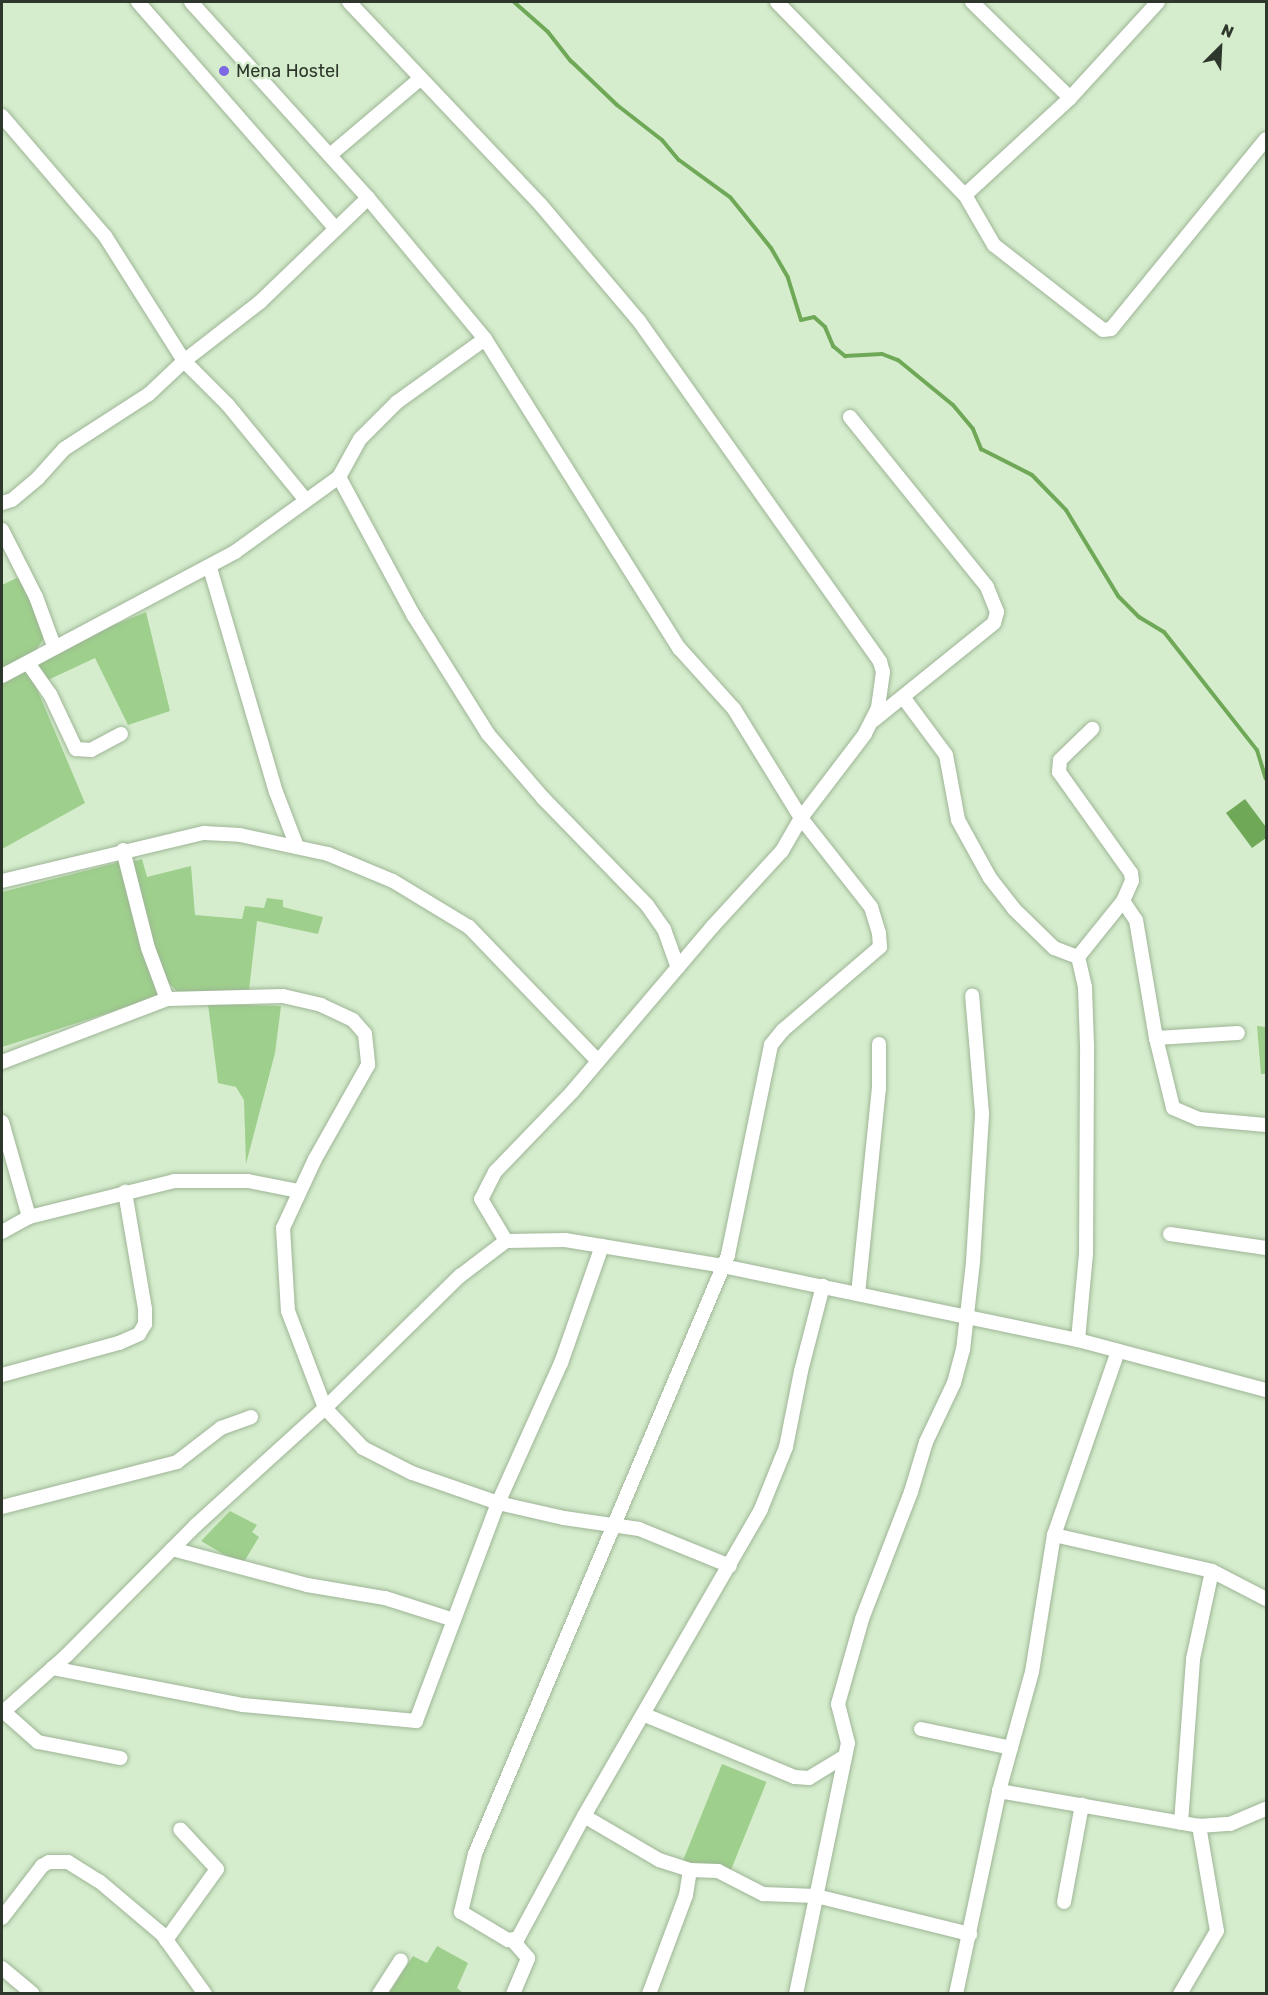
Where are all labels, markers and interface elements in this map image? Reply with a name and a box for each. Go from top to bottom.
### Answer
north arrow [1190,18,1250,78]
text: N [1218,20,1237,42]
place label: Mena Hostel [236,60,339,82]
marker: Mena Hostel [217,64,231,78]

